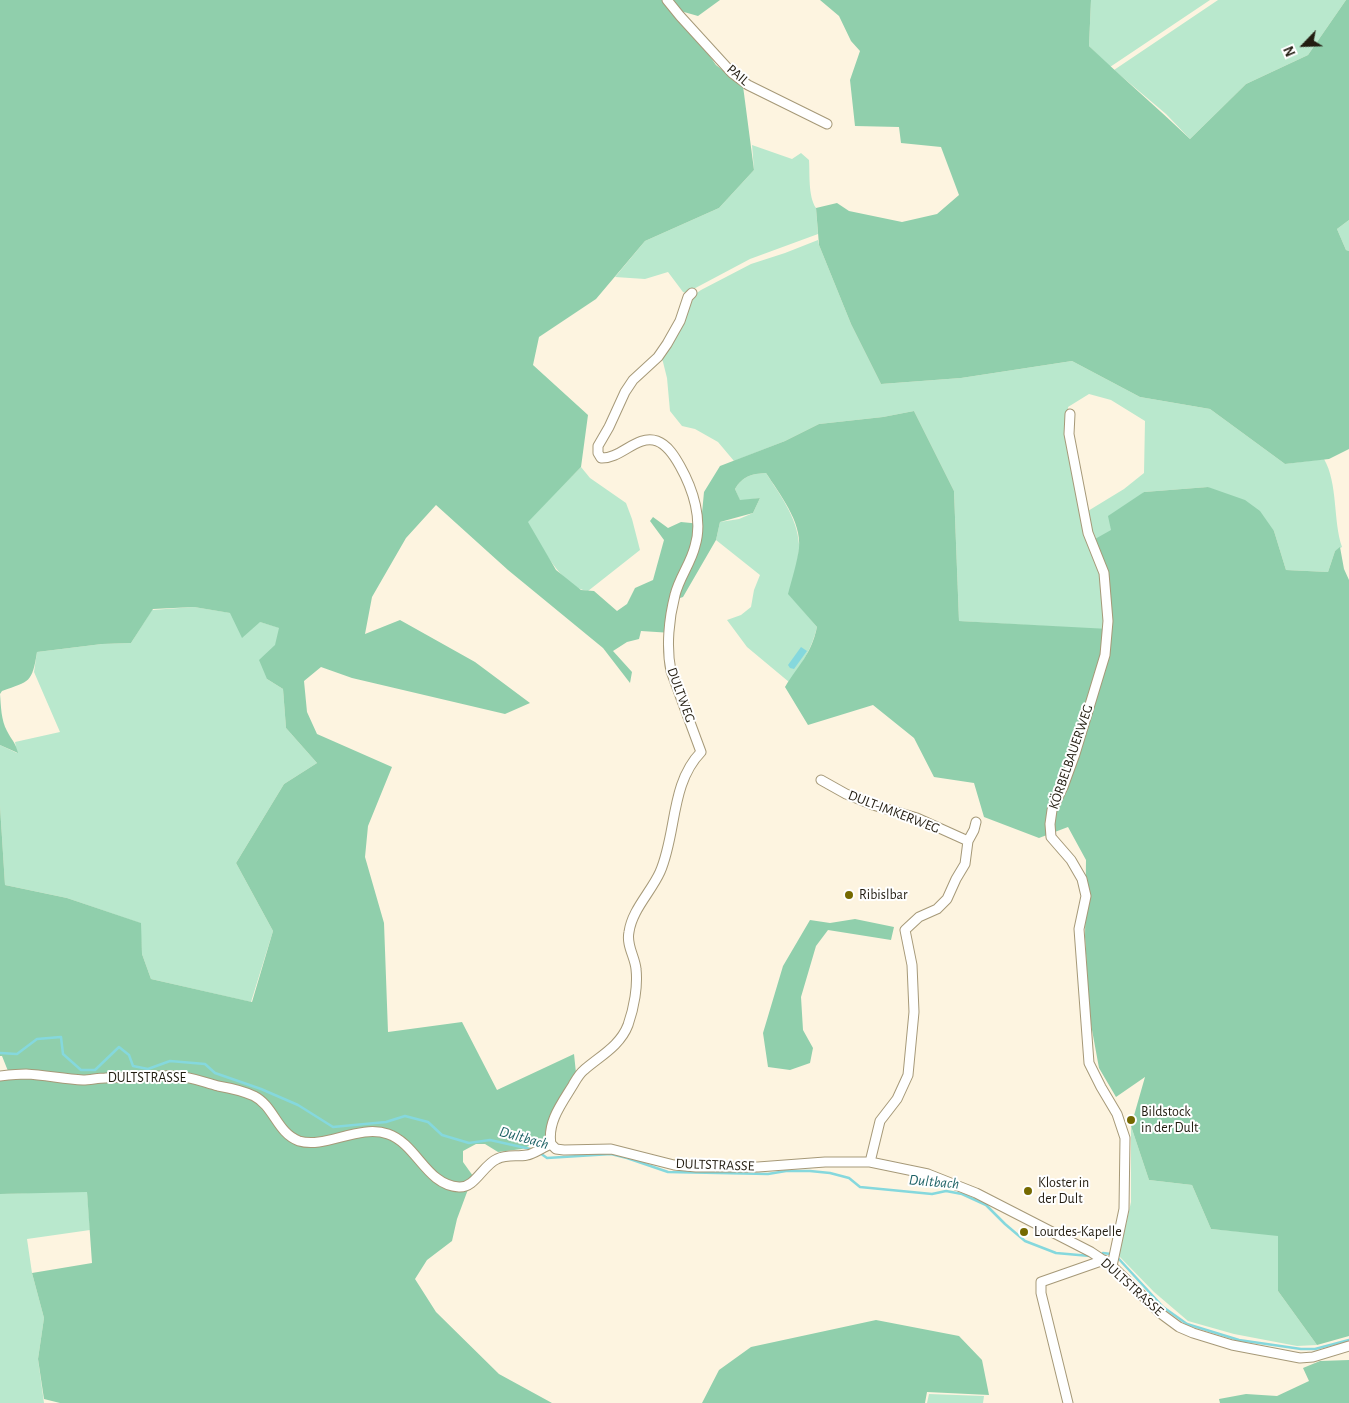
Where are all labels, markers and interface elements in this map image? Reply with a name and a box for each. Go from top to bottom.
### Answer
north arrow [1279,20,1329,70]
text: N [1282,44,1299,58]
street label: PAIL [723,61,753,89]
street label: DULTWEG [663,665,699,725]
street label: KÖRBELBAUERWEG [1045,702,1097,812]
street label: DULT-IMKERWEG [846,787,942,837]
place label: Ribislbar [859,887,907,903]
marker: Ribislbar [843,889,855,901]
street label: DULTSTRASSE [108,1070,186,1086]
place label: Bildstock in der Dult [1141,1104,1199,1136]
marker: Bildstock in der Dult [1125,1114,1137,1126]
water label: Dultbach [497,1122,551,1154]
street label: DULTSTRASSE [675,1155,755,1175]
water label: Dultbach [908,1171,960,1193]
place label: Kloster in der Dult [1038,1175,1089,1208]
marker: Kloster in der Dult [1022,1185,1034,1197]
place label: Lourdes-Kapelle [1034,1224,1122,1240]
marker: Lourdes-Kapelle [1018,1226,1030,1238]
street label: DULTSTRASSE [1097,1254,1167,1320]

